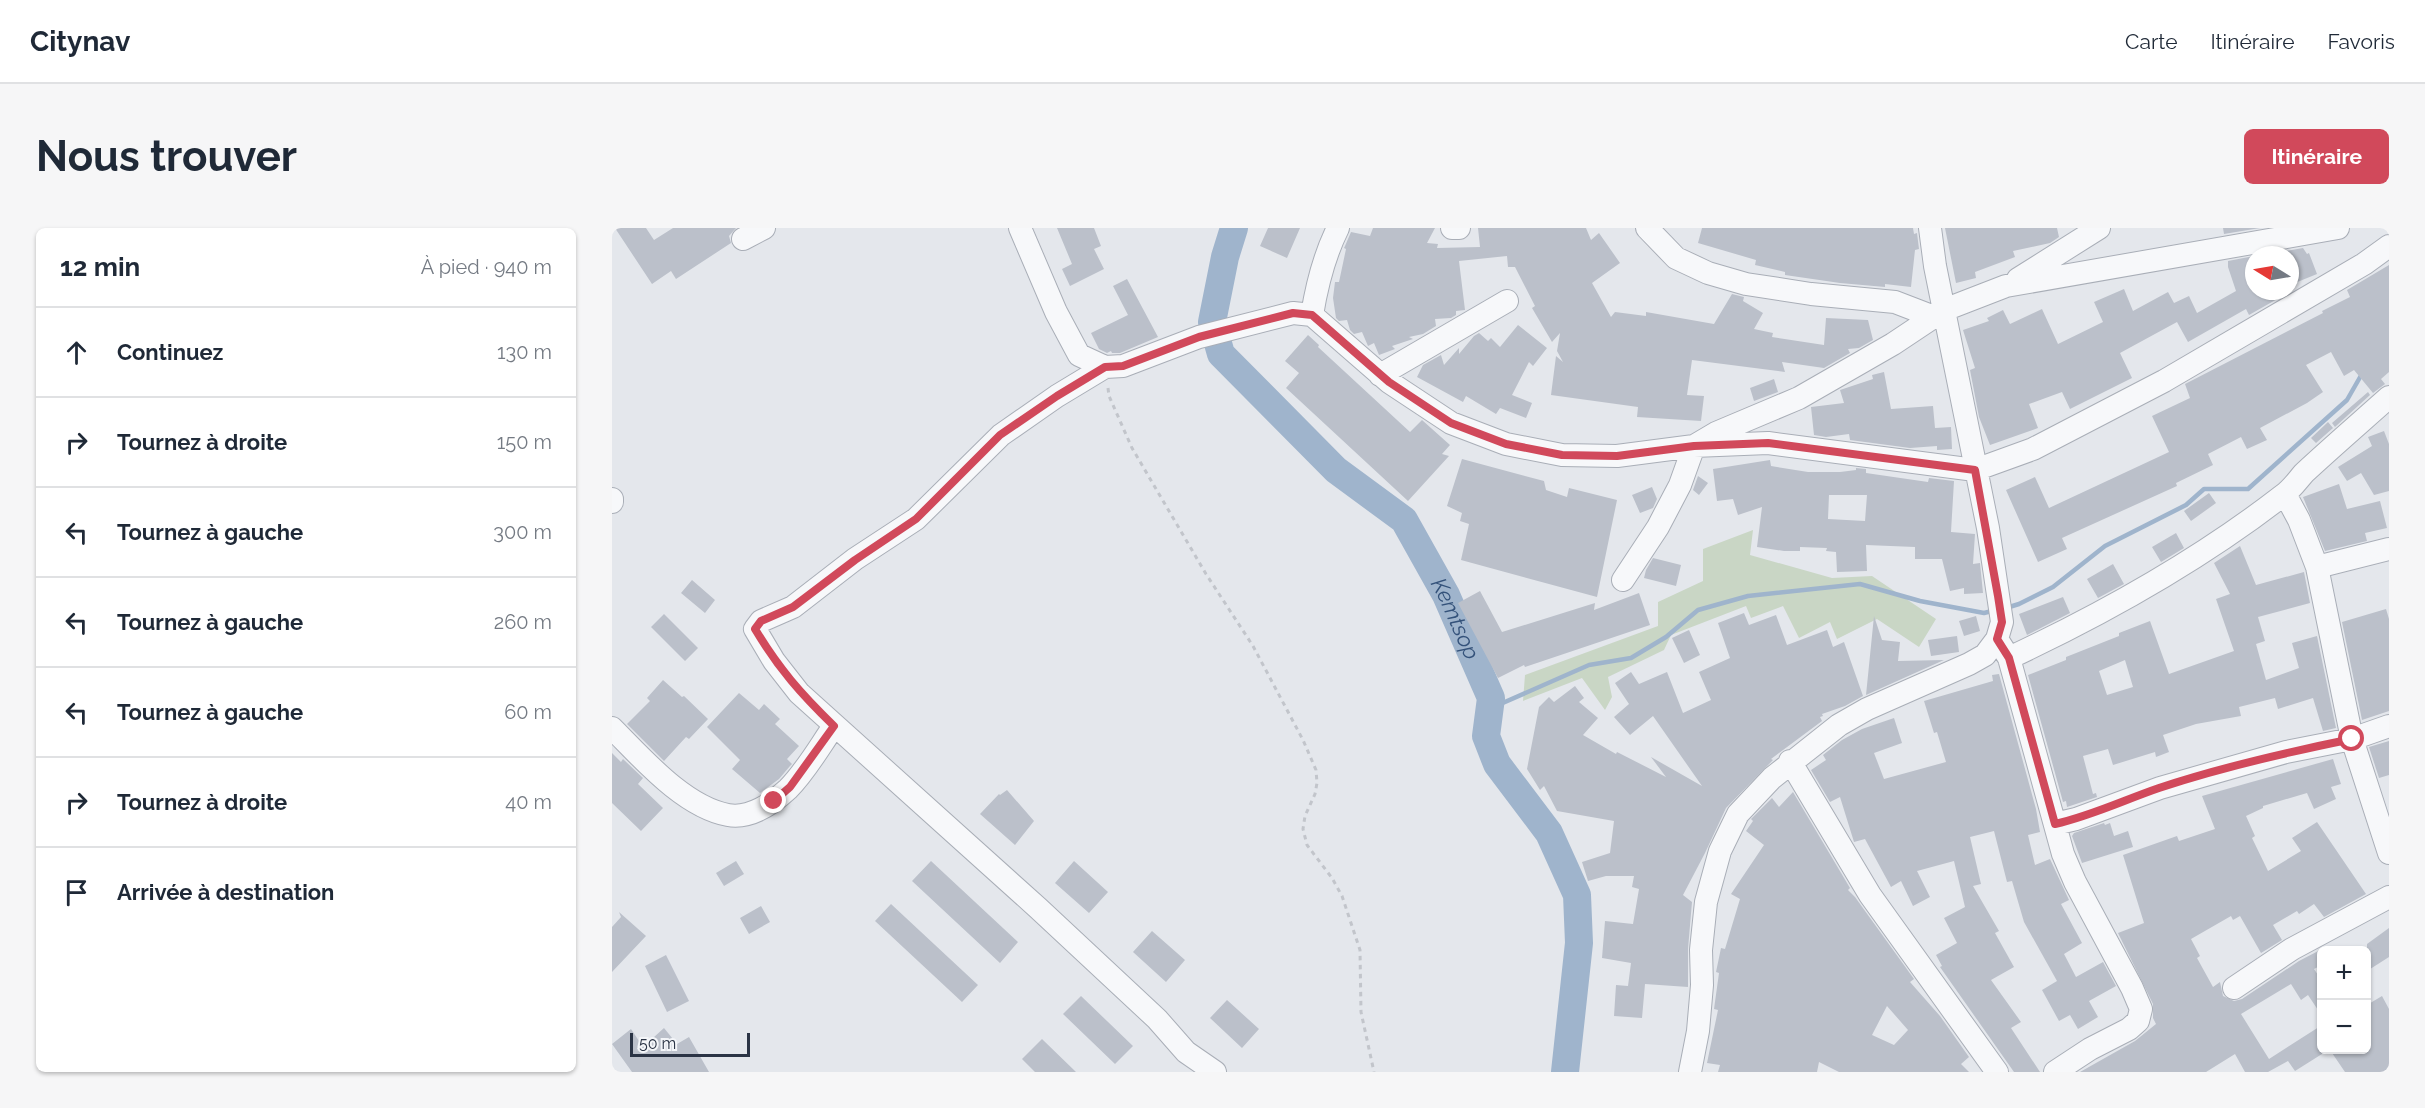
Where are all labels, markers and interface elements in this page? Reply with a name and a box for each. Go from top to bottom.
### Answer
text: Citynav [30,25,130,58]
text: Carte [2125,29,2177,54]
text: Itinéraire [2210,29,2294,54]
text: Favoris [2327,29,2395,54]
button: Itinéraire [2244,129,2389,184]
text: Nous trouver [36,132,297,181]
north arrow [2245,246,2299,300]
text: 12 min [60,252,140,282]
text: À pied · 940 m [421,255,552,279]
icon: ahead [60,336,93,369]
text: Continuez [117,339,223,365]
text: 130 m [497,340,552,364]
icon: right [60,426,93,459]
text: Tournez à droite [117,429,287,455]
text: 150 m [497,430,552,454]
icon: left [60,516,93,549]
text: Tournez à gauche [117,519,303,545]
text: 300 m [493,520,552,544]
water label: Kemtsop [1426,573,1485,663]
icon: left [60,606,93,639]
text: Tournez à gauche [117,609,303,635]
text: 260 m [494,610,552,634]
icon: left [60,696,93,729]
text: Tournez à gauche [117,699,303,725]
text: 60 m [504,700,552,724]
route start [2338,725,2364,751]
icon: right [60,786,93,819]
route end [760,787,786,813]
text: Tournez à droite [117,789,287,815]
text: 40 m [505,790,552,814]
icon: arrive [60,876,93,909]
text: Arrivée à destination [117,879,334,905]
map controls [2317,946,2371,1054]
button: + [2317,946,2371,1000]
button: − [2317,1000,2371,1054]
scale bar [630,1030,750,1058]
text: 50 m [639,1034,676,1053]

